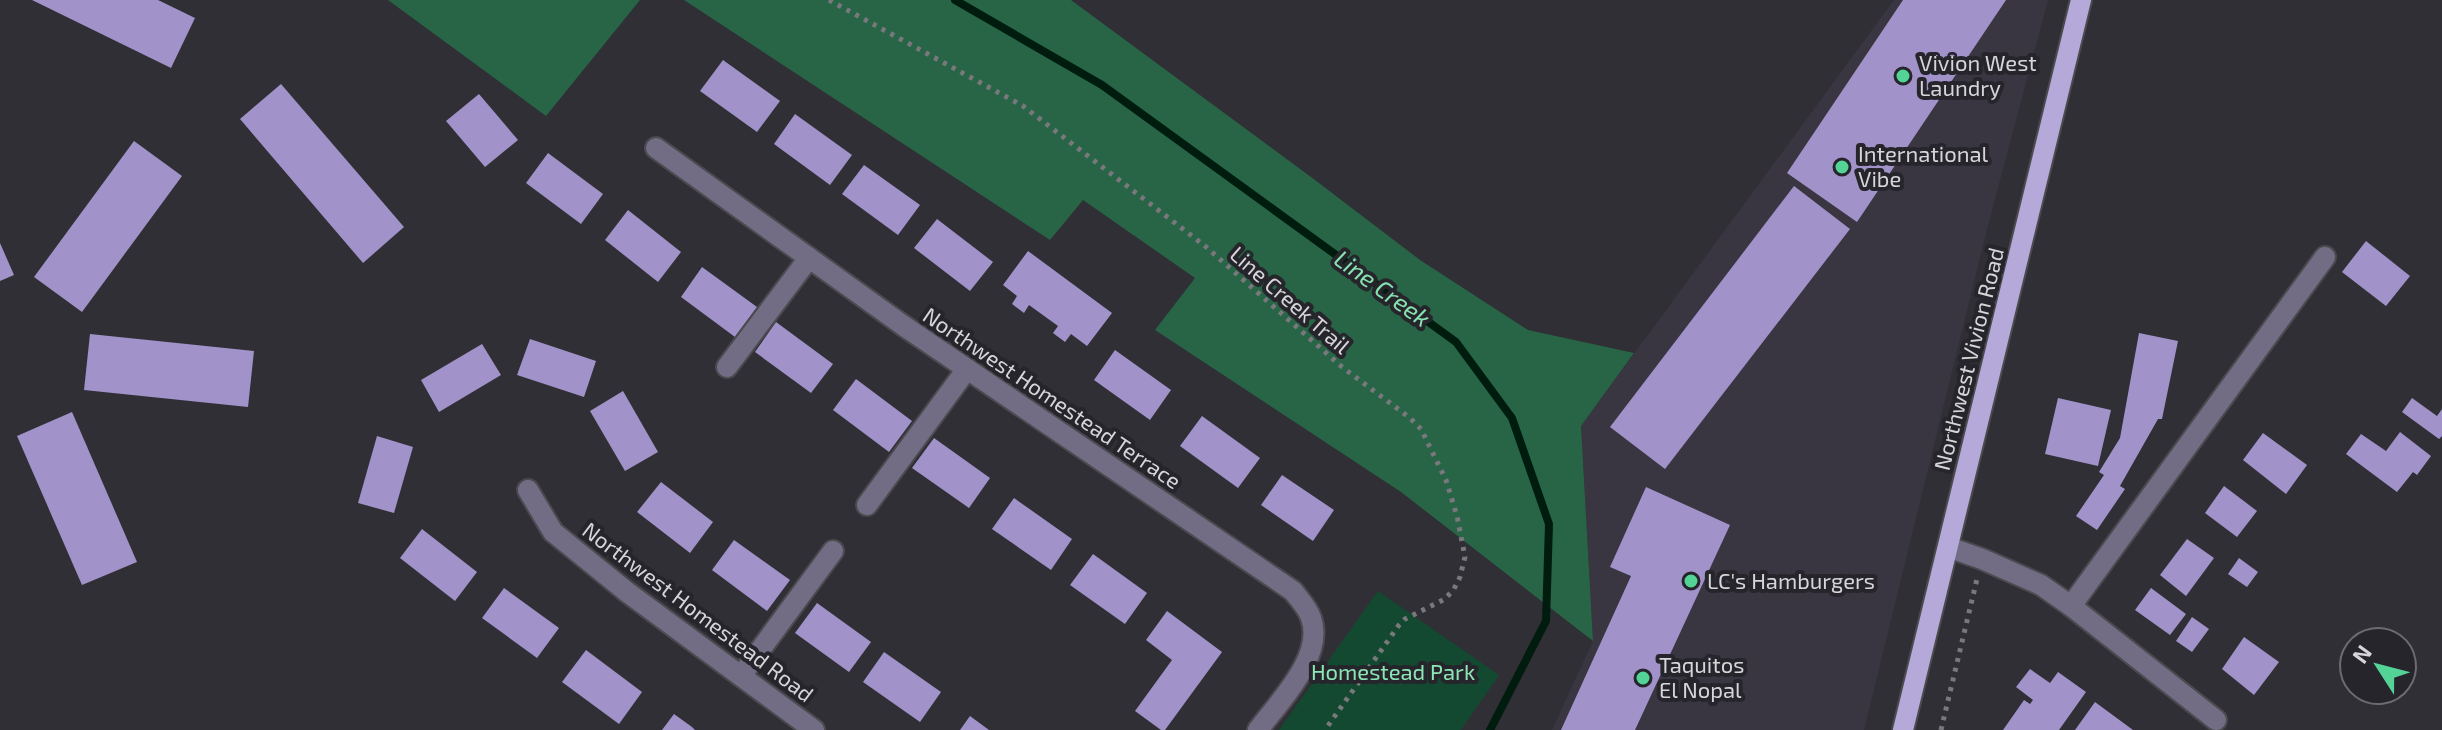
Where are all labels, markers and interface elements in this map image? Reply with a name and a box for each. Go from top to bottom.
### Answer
place label: Vivion West Laundry [1919,49,2037,100]
marker: Vivion West Laundry [1894,67,1912,85]
place label: International Vibe [1858,140,1989,191]
marker: International Vibe [1833,158,1851,176]
street label: Line Creek Trail [1226,240,1356,359]
water label: Line Creek [1329,243,1436,332]
street label: Northwest Vivion Road [1928,245,2008,473]
street label: Northwest Homestead Terrace [919,301,1186,493]
street label: Northwest Homestead Road [578,516,819,707]
place label: LC's Hamburgers [1707,567,1875,593]
marker: LC's Hamburgers [1682,572,1700,590]
north arrow [2338,626,2418,706]
text: N [2346,640,2376,668]
place label: Taquitos El Nopal [1659,651,1744,702]
park label: Homestead Park [1311,658,1475,684]
marker: Taquitos El Nopal [1634,669,1652,687]

